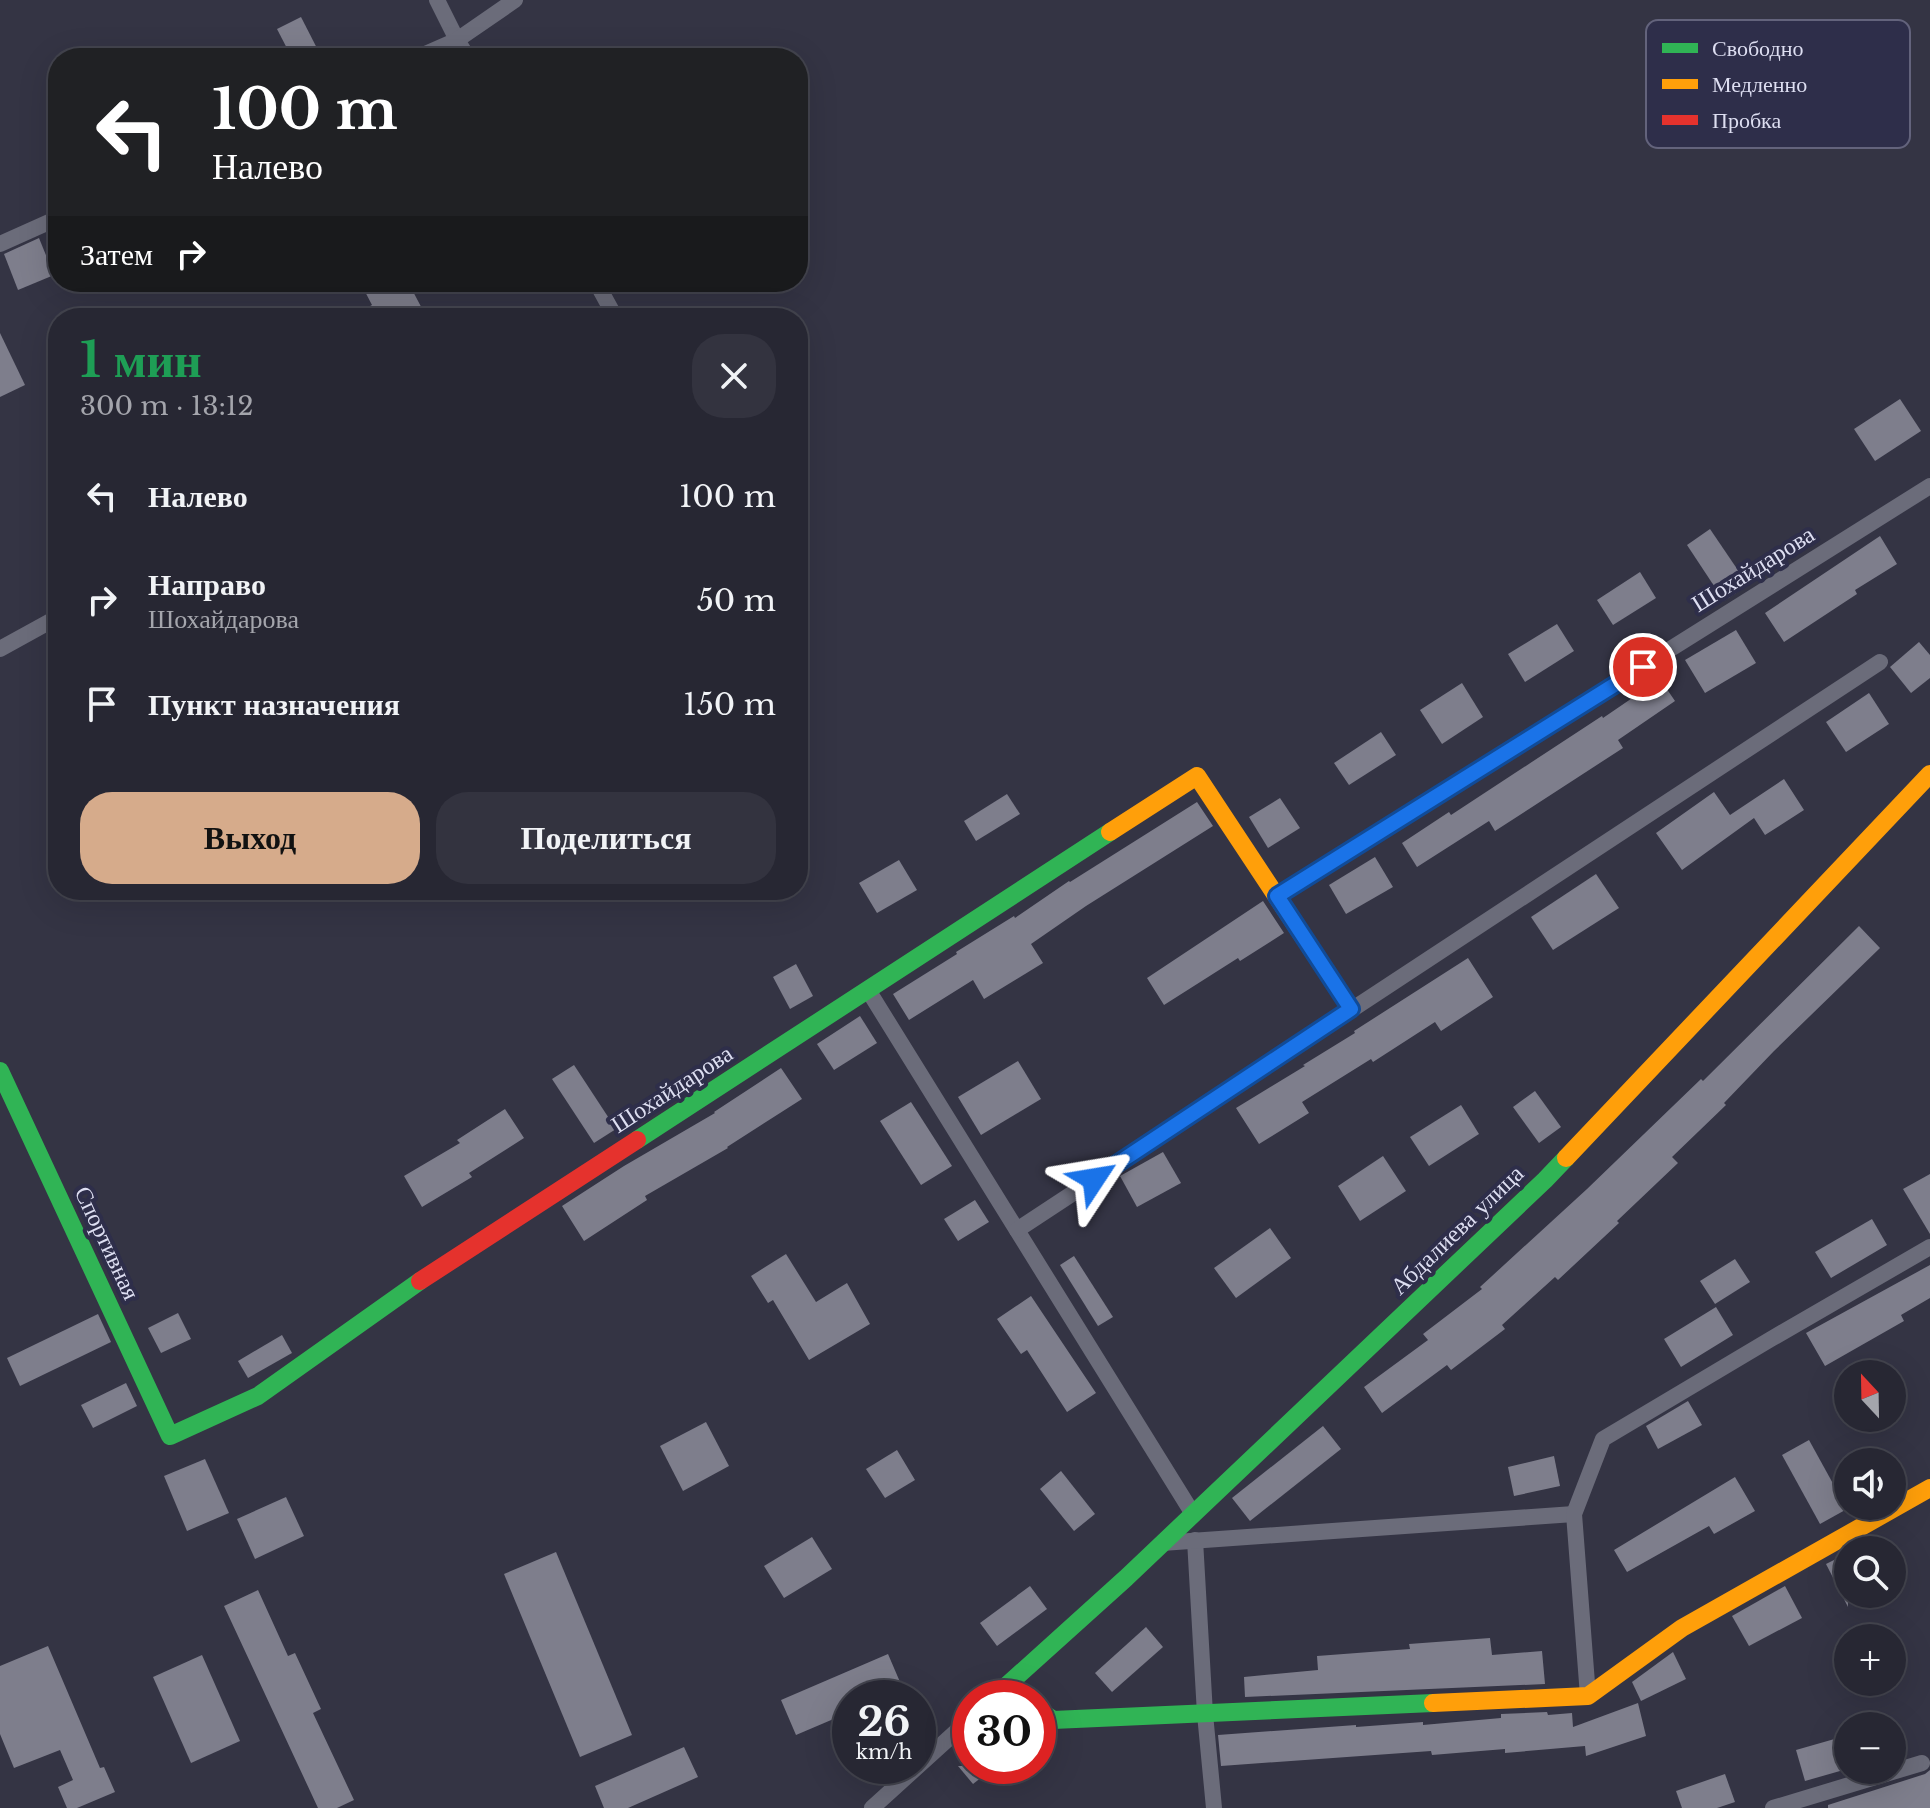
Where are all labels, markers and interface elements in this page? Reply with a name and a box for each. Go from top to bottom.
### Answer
legend [1646,20,1910,148]
text: Свободно [1712,35,1803,62]
text: Медленно [1712,71,1807,98]
text: 100 m [212,75,398,144]
icon: left [80,80,184,184]
text: Пробка [1712,107,1781,134]
text: Налево [212,144,323,189]
icon: right [169,232,213,276]
text: Затем [80,236,153,273]
text: 1 мин [80,330,202,390]
button: close [692,334,776,418]
text: 300 m · 13:12 [80,390,253,422]
icon: left [80,474,124,518]
text: Налево [148,478,248,515]
text: 100 m [679,478,776,515]
street label: Шохайдарова [1686,519,1820,618]
text: Направо [148,566,266,603]
icon: right [80,578,124,622]
text: 50 m [697,582,776,619]
text: Шохайдарова [148,603,299,635]
pin [1609,633,1677,701]
icon: arrive [1621,645,1665,689]
icon: arrive [80,682,124,726]
text: Пункт назначения [148,686,400,723]
text: 150 m [683,686,776,723]
button: Выход [80,792,420,884]
button: Поделиться [436,792,776,884]
street label: Шохайдарова [605,1038,738,1139]
position arrow [1052,1137,1136,1221]
street label: Абдалиева улица [1384,1159,1530,1301]
street label: Спортивная [69,1181,146,1304]
north arrow [1834,1360,1906,1432]
map controls [1834,1360,1906,1784]
button: sound [1834,1448,1906,1520]
button: search [1834,1536,1906,1608]
button: + [1834,1624,1906,1696]
speed limit sign: 30 [952,1680,1056,1784]
text: 26 [858,1697,911,1747]
button: − [1834,1712,1906,1784]
text: km/h [856,1740,912,1764]

